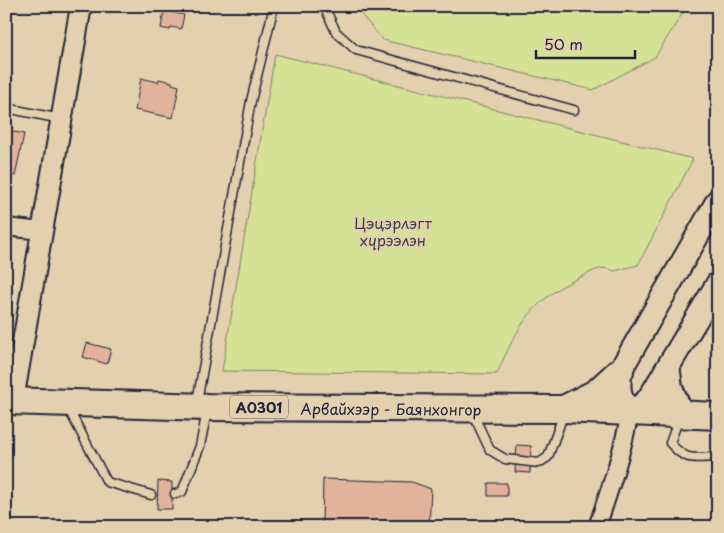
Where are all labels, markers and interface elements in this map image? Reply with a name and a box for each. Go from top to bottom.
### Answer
scale bar [536,28,635,60]
text: 50 m [544,32,583,55]
park label: Цэцэрлэгт хүрээлэн [354,211,432,251]
road number: A0301 [230,396,288,418]
street label: Арвайхээр - Баянхонгор [300,396,482,420]

